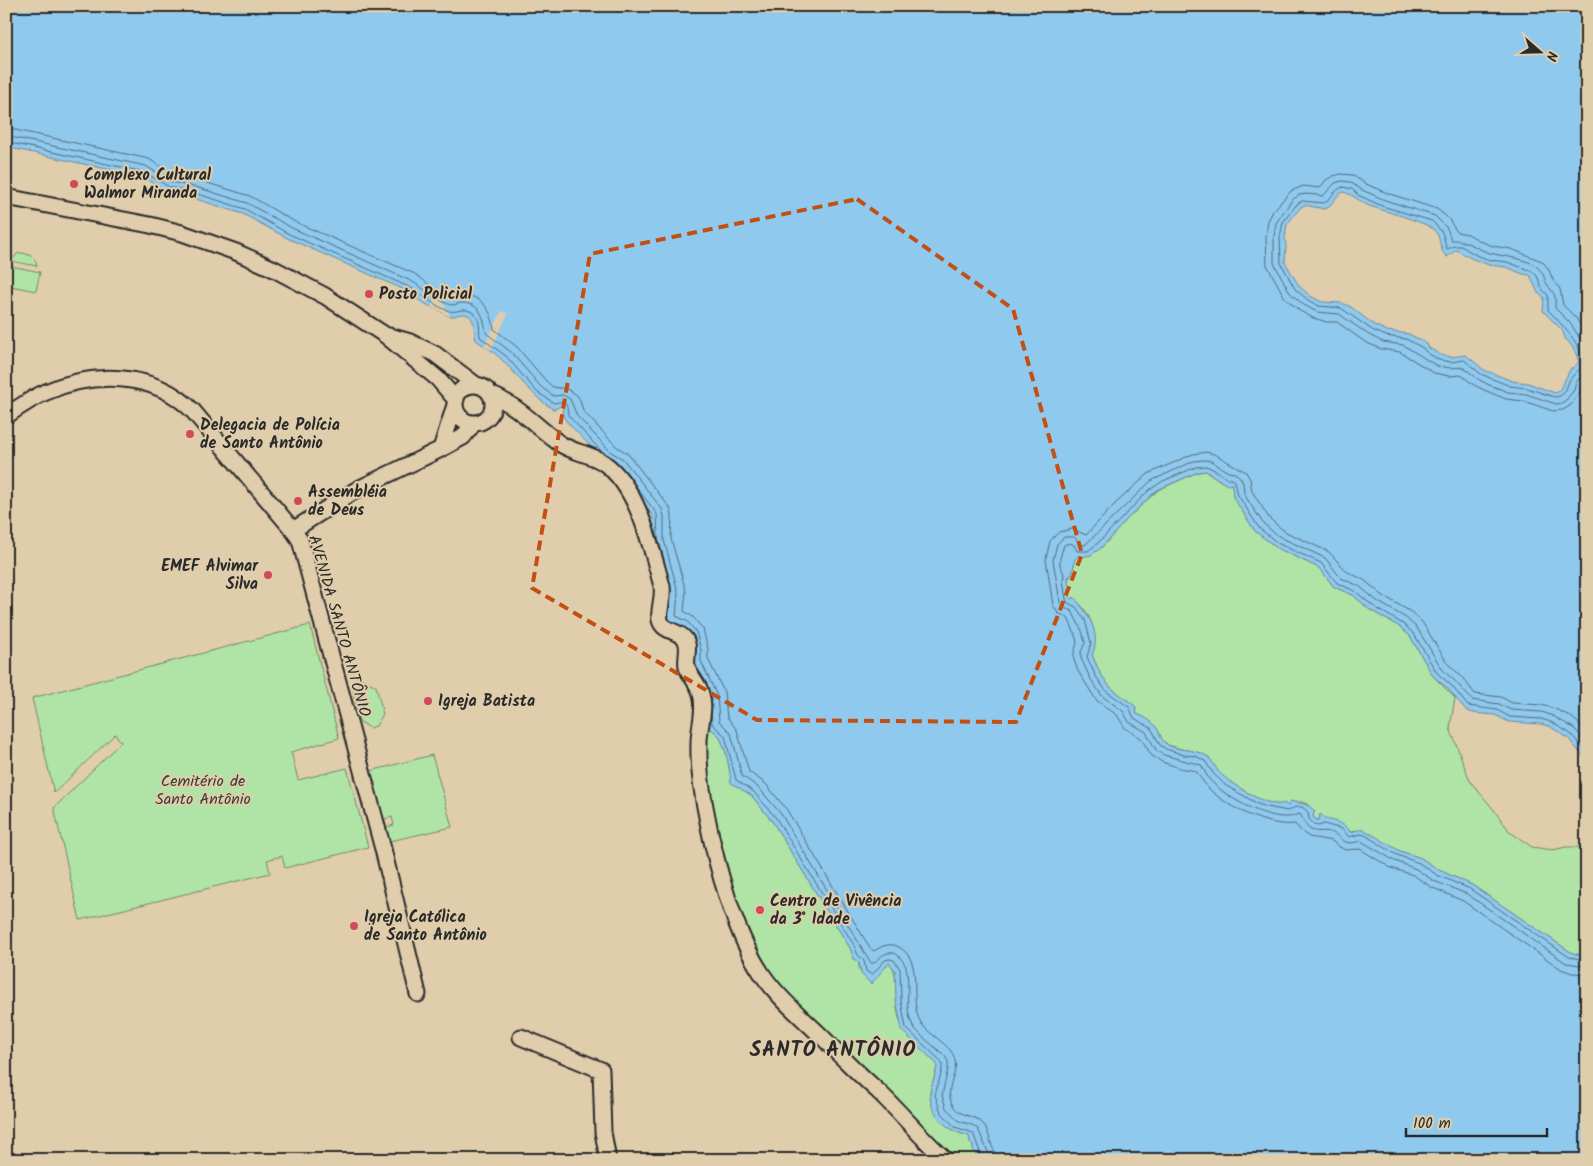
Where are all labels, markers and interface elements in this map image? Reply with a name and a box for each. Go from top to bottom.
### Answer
north arrow [1516,28,1566,78]
text: N [1539,48,1563,64]
place label: Complexo Cultural Walmor Miranda [84,163,212,206]
marker: Complexo Cultural Walmor Miranda [68,178,80,190]
place label: Posto Policial [379,282,473,307]
marker: Posto Policial [363,288,375,300]
place label: Delegacia de Polícia de Santo Antônio [200,413,340,456]
marker: Delegacia de Polícia de Santo Antônio [184,428,196,440]
place label: Assembléia de Deus [308,480,387,523]
marker: Assembléia de Deus [292,495,304,507]
street label: AVENIDA SANTO ANTÔNIO [301,532,377,720]
place label: EMEF Alvimar Silva [161,554,259,597]
marker: EMEF Alvimar Silva [262,569,274,581]
place label: Igreja Batista [438,689,535,714]
marker: Igreja Batista [422,695,434,707]
park label: Cemitério de Santo Antônio [155,769,251,812]
place label: Centro de Vivência da 3˚ Idade [770,889,901,932]
marker: Centro de Vivência da 3˚ Idade [754,904,766,916]
place label: Igreja Católica de Santo Antônio [364,905,487,948]
marker: Igreja Católica de Santo Antônio [348,920,360,932]
district label: SANTO ANTÔNIO [749,1034,917,1067]
scale bar [1406,1106,1547,1138]
text: 100 m [1413,1112,1451,1136]

